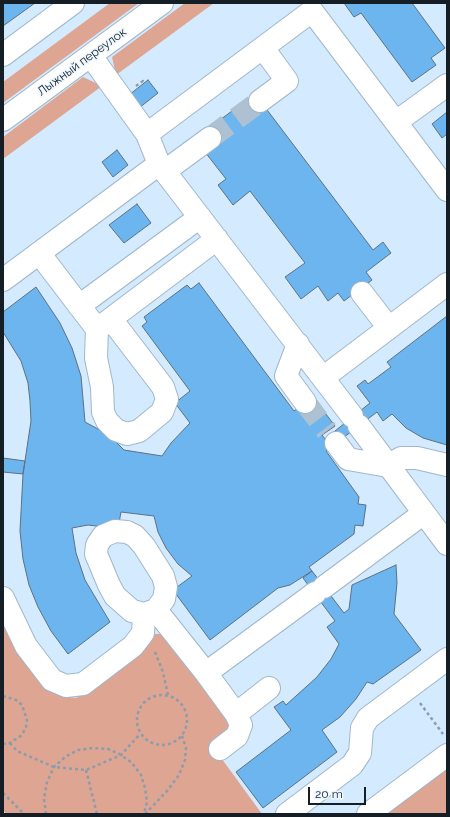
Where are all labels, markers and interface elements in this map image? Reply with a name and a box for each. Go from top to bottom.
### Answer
street label: Лыжный переулок [35,25,129,99]
scale bar [310,779,368,805]
text: 20 m [315,787,343,801]

